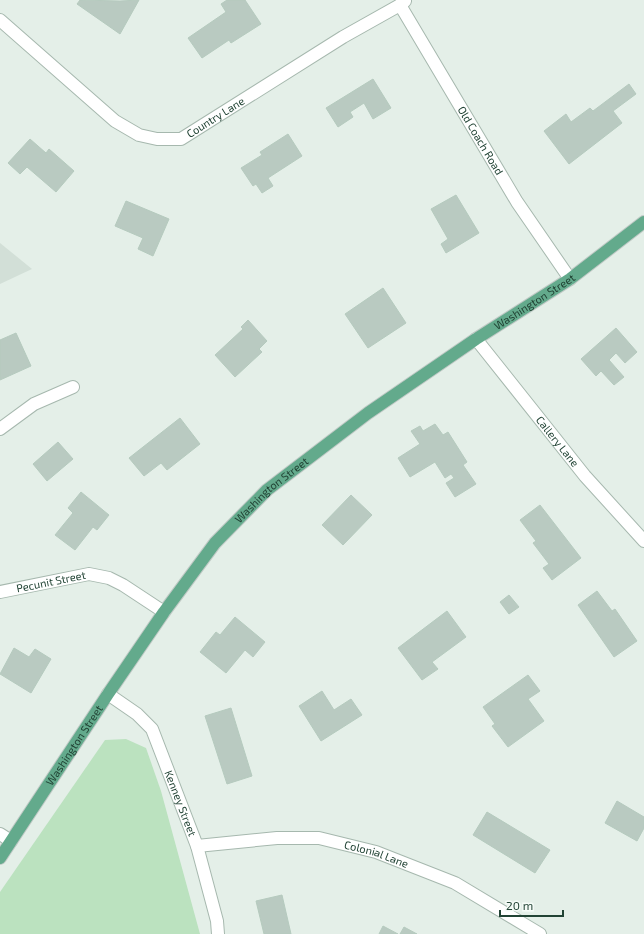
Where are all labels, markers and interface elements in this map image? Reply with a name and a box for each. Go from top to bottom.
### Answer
street label: Country Lane [184,94,247,140]
street label: Old Coach Road [456,104,506,177]
street label: Washington Street [491,271,577,332]
street label: Callery Lane [534,413,582,469]
street label: Washington Street [232,454,310,525]
street label: Pecunit Street [15,568,87,595]
street label: Washington Street [43,702,105,788]
street label: Kenney Street [162,768,200,838]
street label: Colonial Lane [343,837,411,870]
scale bar [500,892,563,918]
text: 20 m [506,898,533,912]

